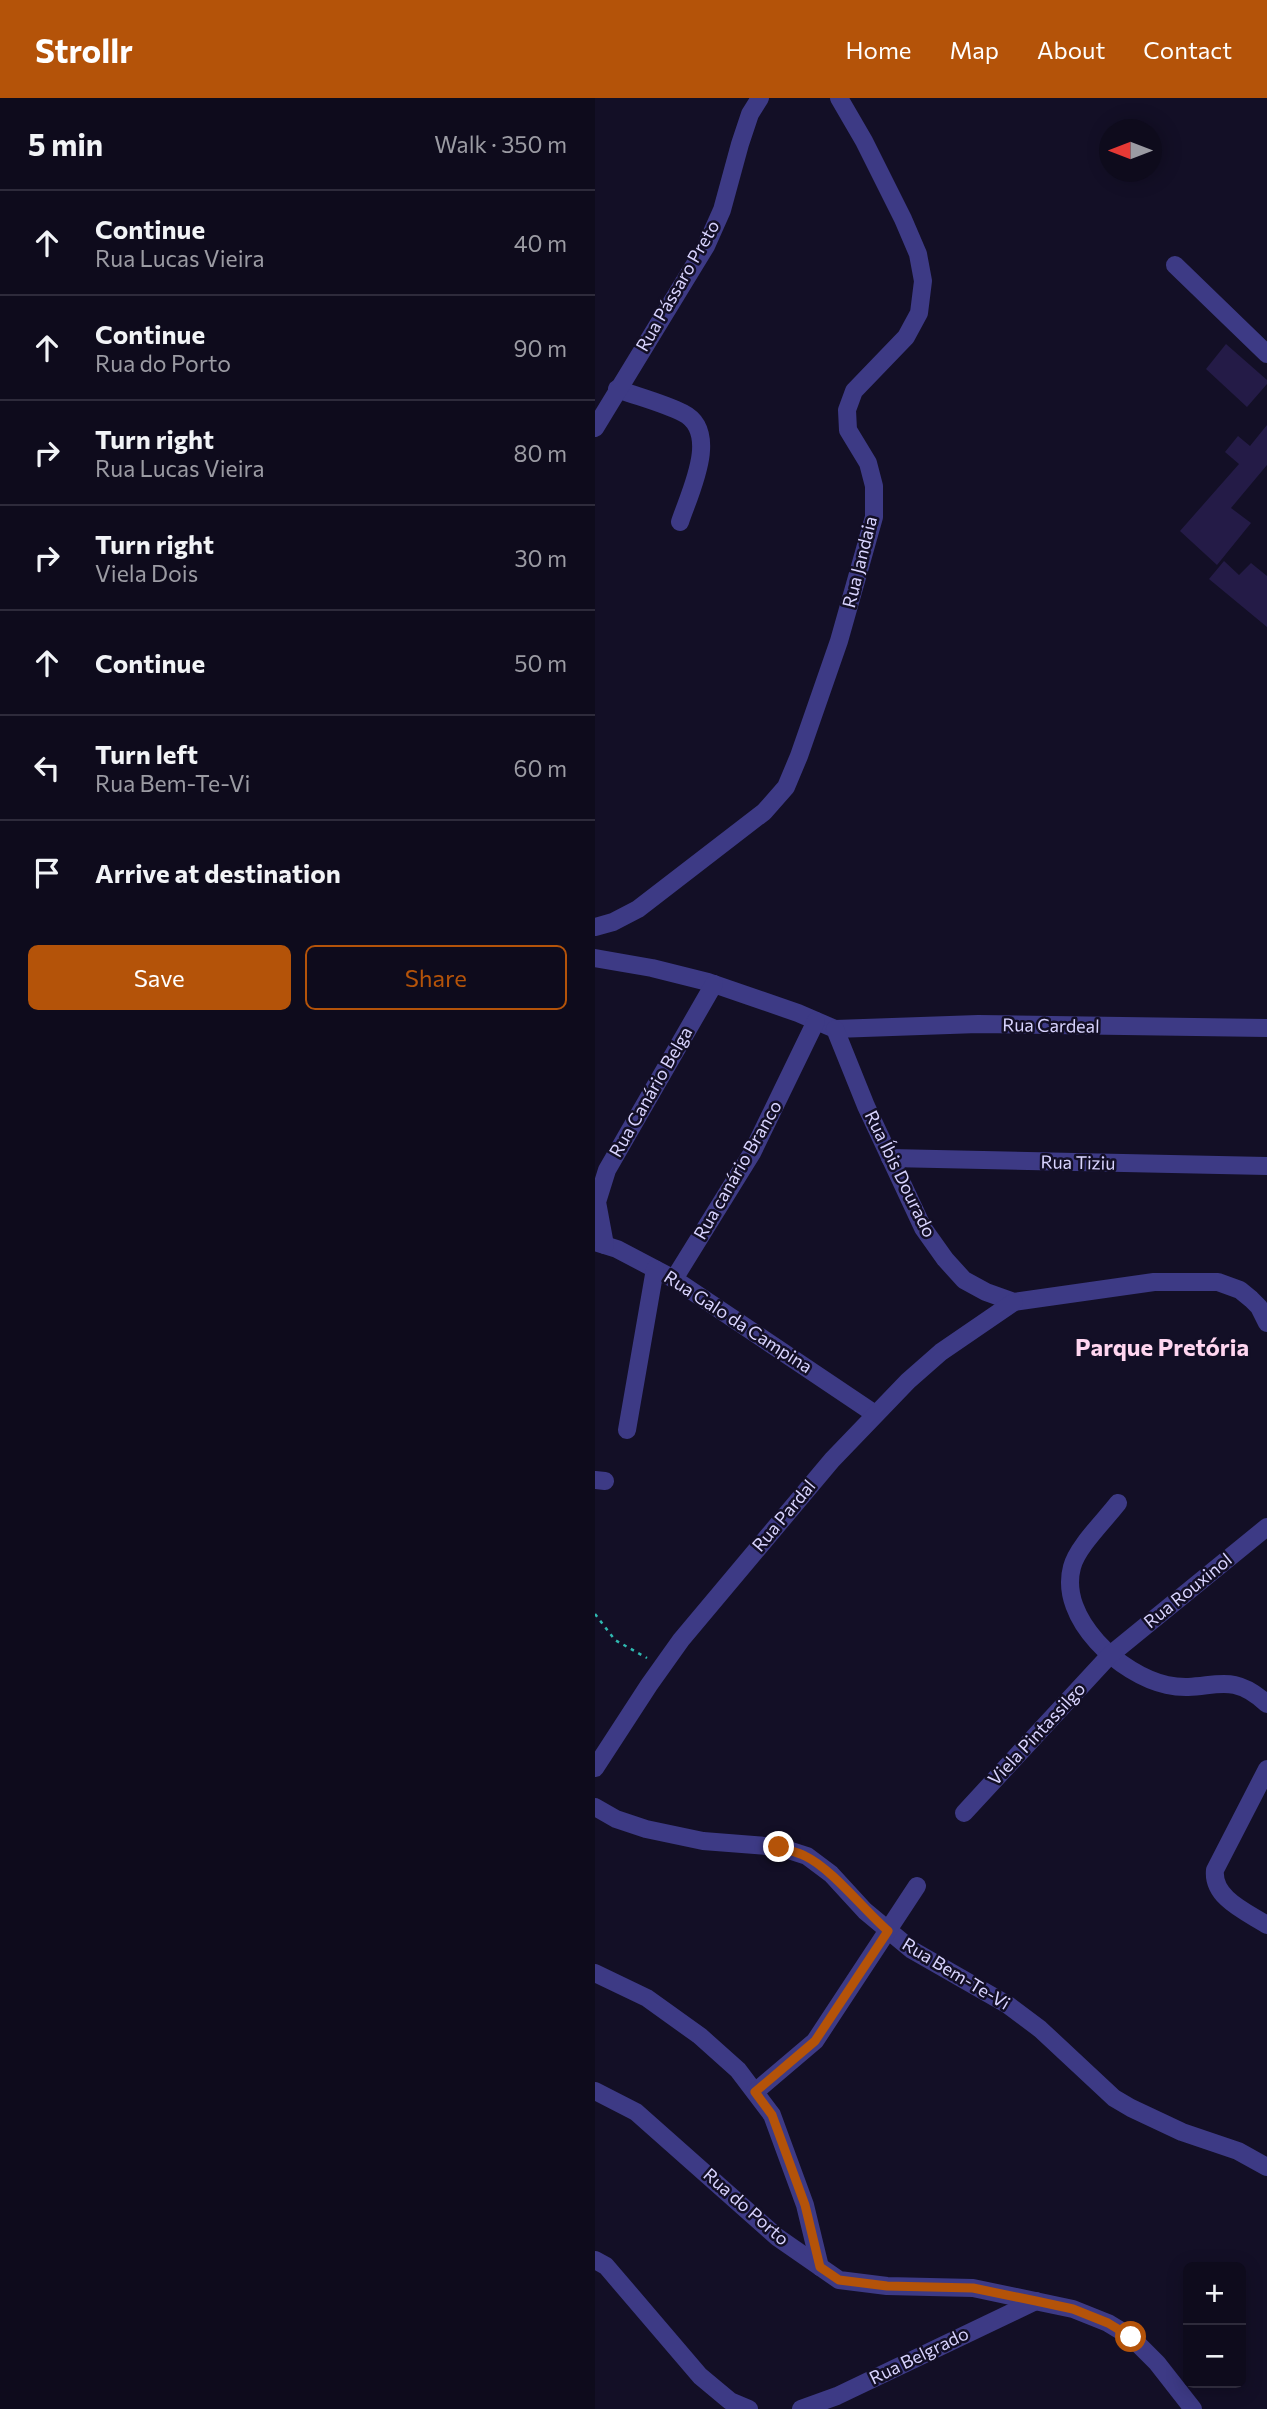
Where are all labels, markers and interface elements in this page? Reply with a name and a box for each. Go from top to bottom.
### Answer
text: Strollr [35,29,133,70]
text: Home [846,35,912,64]
text: Map [950,35,999,64]
text: About [1037,35,1105,64]
text: Contact [1143,35,1232,64]
north arrow [1099,119,1162,182]
text: 5 min [28,125,103,162]
text: Walk · 350 m [434,130,567,158]
text: Continue [95,213,205,244]
street label: Rua Pássaro Preto [631,216,724,355]
icon: ahead [28,224,66,262]
text: 40 m [514,229,567,257]
text: Rua Lucas Vieira [95,244,265,272]
text: Continue [95,318,205,349]
icon: ahead [28,329,66,367]
text: 90 m [514,334,567,362]
text: Rua do Porto [95,349,231,377]
text: Turn right [95,423,214,454]
icon: right [28,434,66,472]
text: 80 m [514,439,567,467]
text: Rua Lucas Vieira [95,454,265,482]
street label: Rua Jandaia [837,514,881,610]
text: Turn right [95,528,214,559]
icon: right [28,539,66,577]
text: 30 m [514,544,567,572]
text: Viela Dois [95,559,198,587]
icon: ahead [28,644,66,682]
text: Continue [95,647,205,678]
text: 50 m [514,649,567,677]
text: Turn left [95,738,198,769]
icon: left [28,749,66,787]
text: 60 m [514,754,567,782]
text: Rua Bem-Te-Vi [95,769,250,797]
icon: arrive [28,854,66,892]
text: Arrive at destination [95,857,341,888]
button: Save [28,945,291,1010]
button: Share [305,945,567,1010]
street label: Rua Cardeal [1002,1013,1100,1037]
street label: Rua Canário Belga [604,1022,696,1161]
street label: Rua canário Branco [688,1096,786,1243]
street label: Rua Íbis Dourado [861,1107,941,1241]
street label: Rua Tiziu [1040,1150,1116,1174]
street label: Rua Galo da Campina [660,1265,817,1377]
district label: Parque Pretória [1075,1332,1249,1361]
street label: Rua Pardal [747,1475,820,1556]
street label: Rua Rouxinol [1139,1548,1236,1632]
street label: Viela Pintassilgo [983,1677,1090,1789]
route end [763,1831,794,1862]
street label: Rua Bem-Te-Vi [899,1932,1014,2014]
street label: Rua do Porto [699,2163,794,2249]
map controls [1183,2262,1246,2388]
button: + [1183,2262,1246,2325]
route start [1115,2321,1146,2352]
street label: Rua Belgrado [865,2322,972,2389]
button: − [1183,2325,1246,2388]

